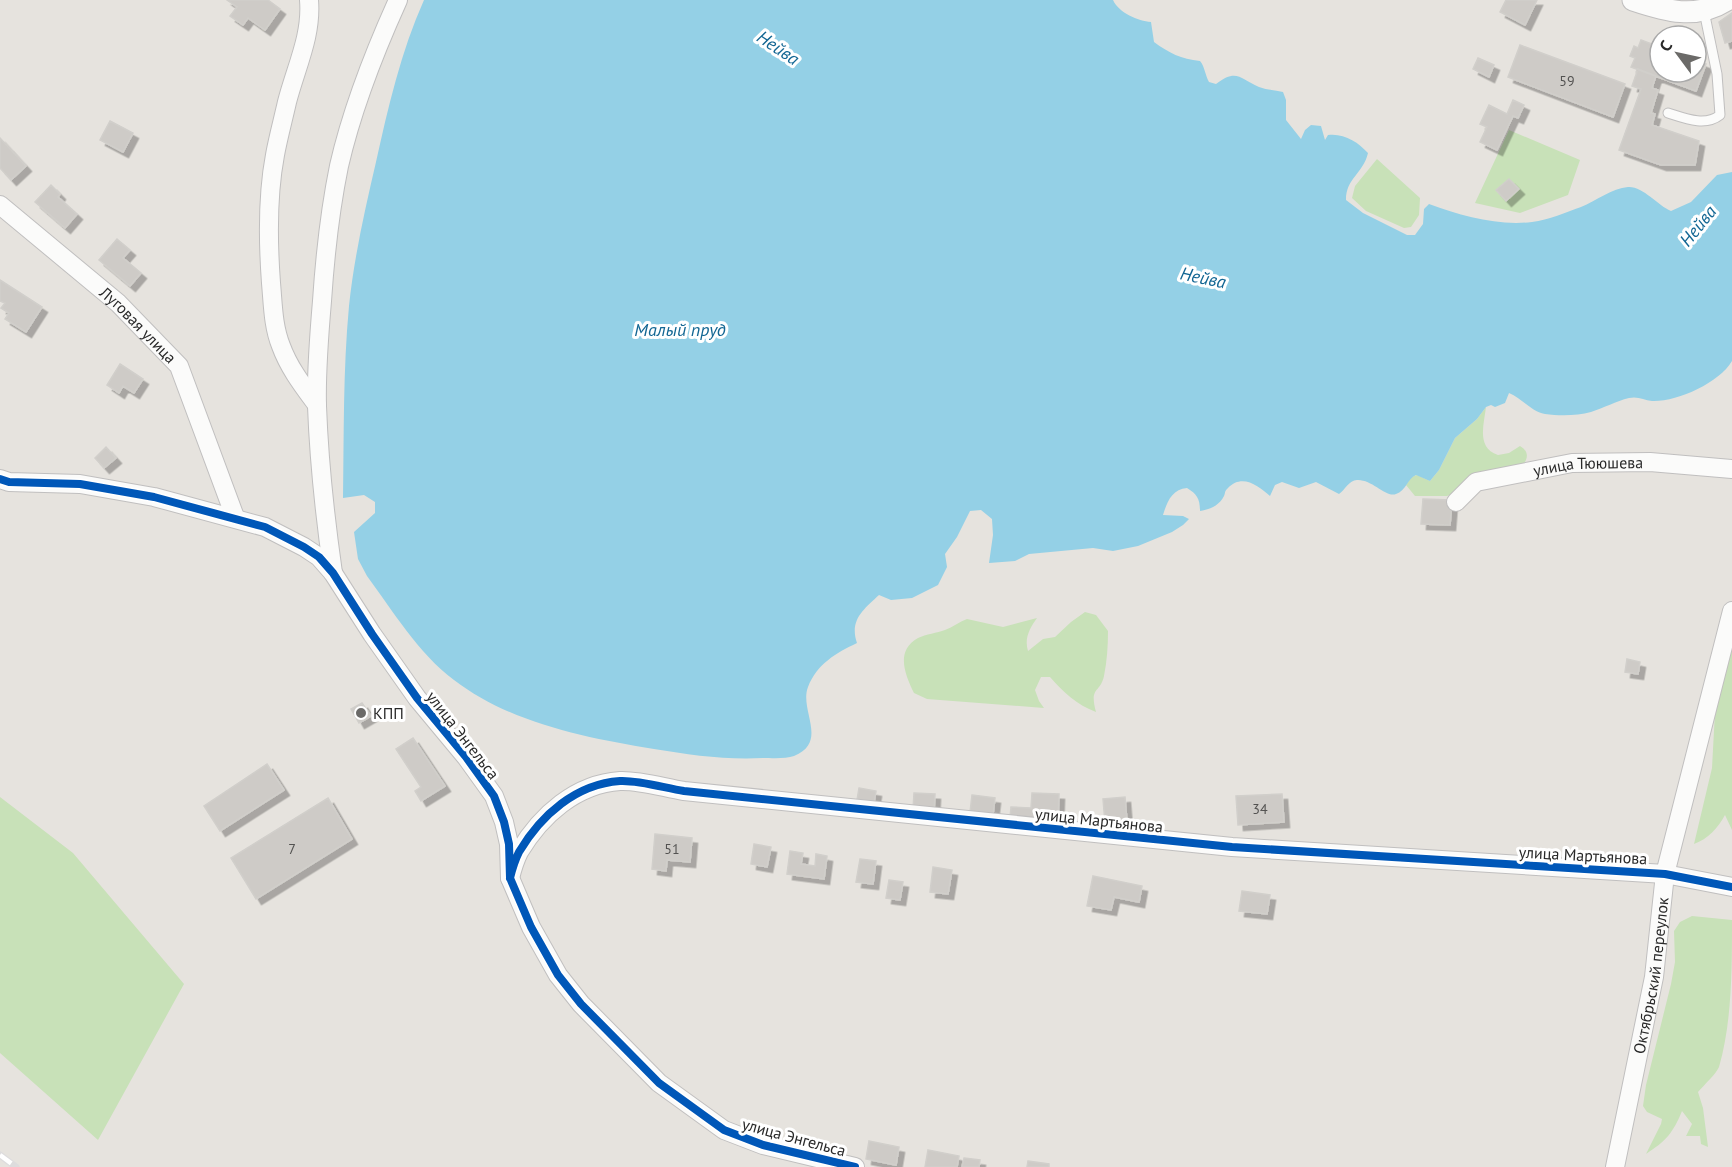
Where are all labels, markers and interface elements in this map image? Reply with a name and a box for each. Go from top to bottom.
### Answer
north arrow [1648,24,1708,84]
water label: Нейва [753,25,804,70]
text: С [1655,37,1676,55]
house number: 59 [1559,72,1575,90]
water label: Нейва [1674,200,1721,251]
water label: Нейва [1178,261,1228,294]
street label: Луговая улица [95,282,181,367]
water label: Малый пруд [634,318,726,341]
street label: улица Тююшева [1531,452,1643,480]
street label: улица Энгельса [422,687,504,783]
place label: КПП [373,703,404,723]
marker: КПП [354,706,368,720]
house number: 34 [1252,800,1268,818]
street label: улица Мартьянова [1034,803,1164,837]
house number: 7 [288,840,296,858]
house number: 51 [664,840,680,858]
street label: улица Мартьянова [1518,842,1648,868]
street label: Октябрьский переулок [1628,896,1673,1056]
street label: улица Энгельса [740,1114,848,1160]

